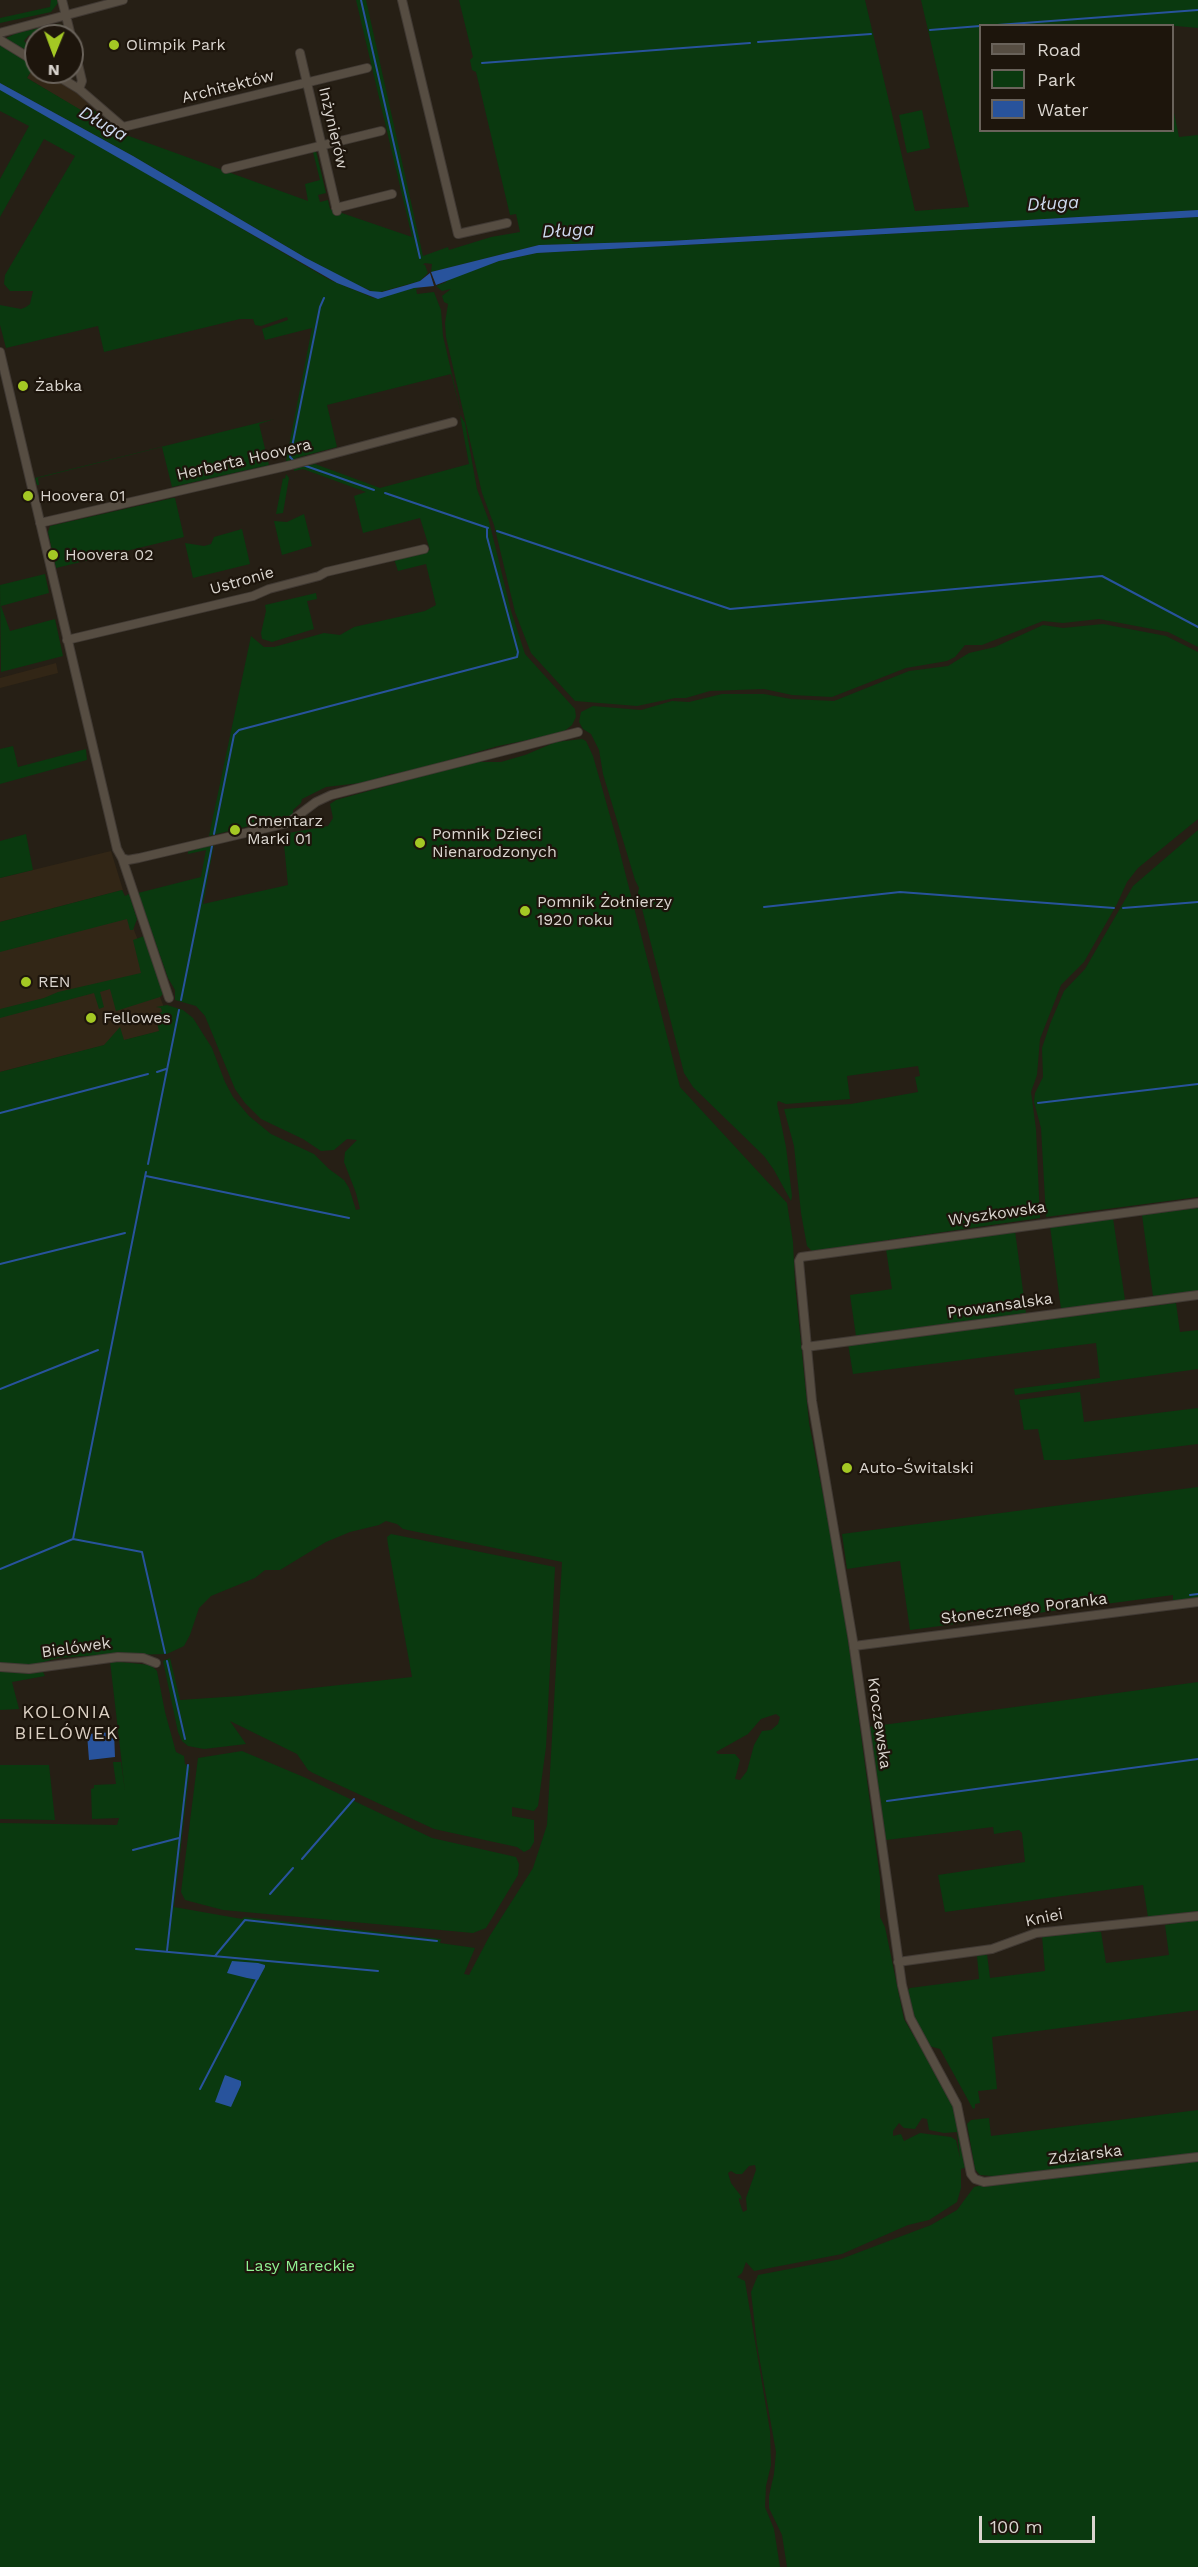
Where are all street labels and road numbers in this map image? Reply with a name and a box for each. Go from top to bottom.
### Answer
street label: Architektów [180,66,276,108]
street label: Inżynierów [314,85,352,171]
street label: Herberta Hoovera [175,435,313,485]
street label: Ustronie [208,563,276,599]
street label: Wyszkowska [947,1198,1047,1230]
street label: Prowansalska [946,1289,1054,1323]
street label: Słonecznego Poranka [940,1589,1108,1629]
street label: Bielówek [40,1634,112,1662]
street label: Kroczewska [863,1676,895,1770]
street label: Kniei [1023,1905,1065,1931]
street label: Zdziarska [1047,2141,1123,2169]

